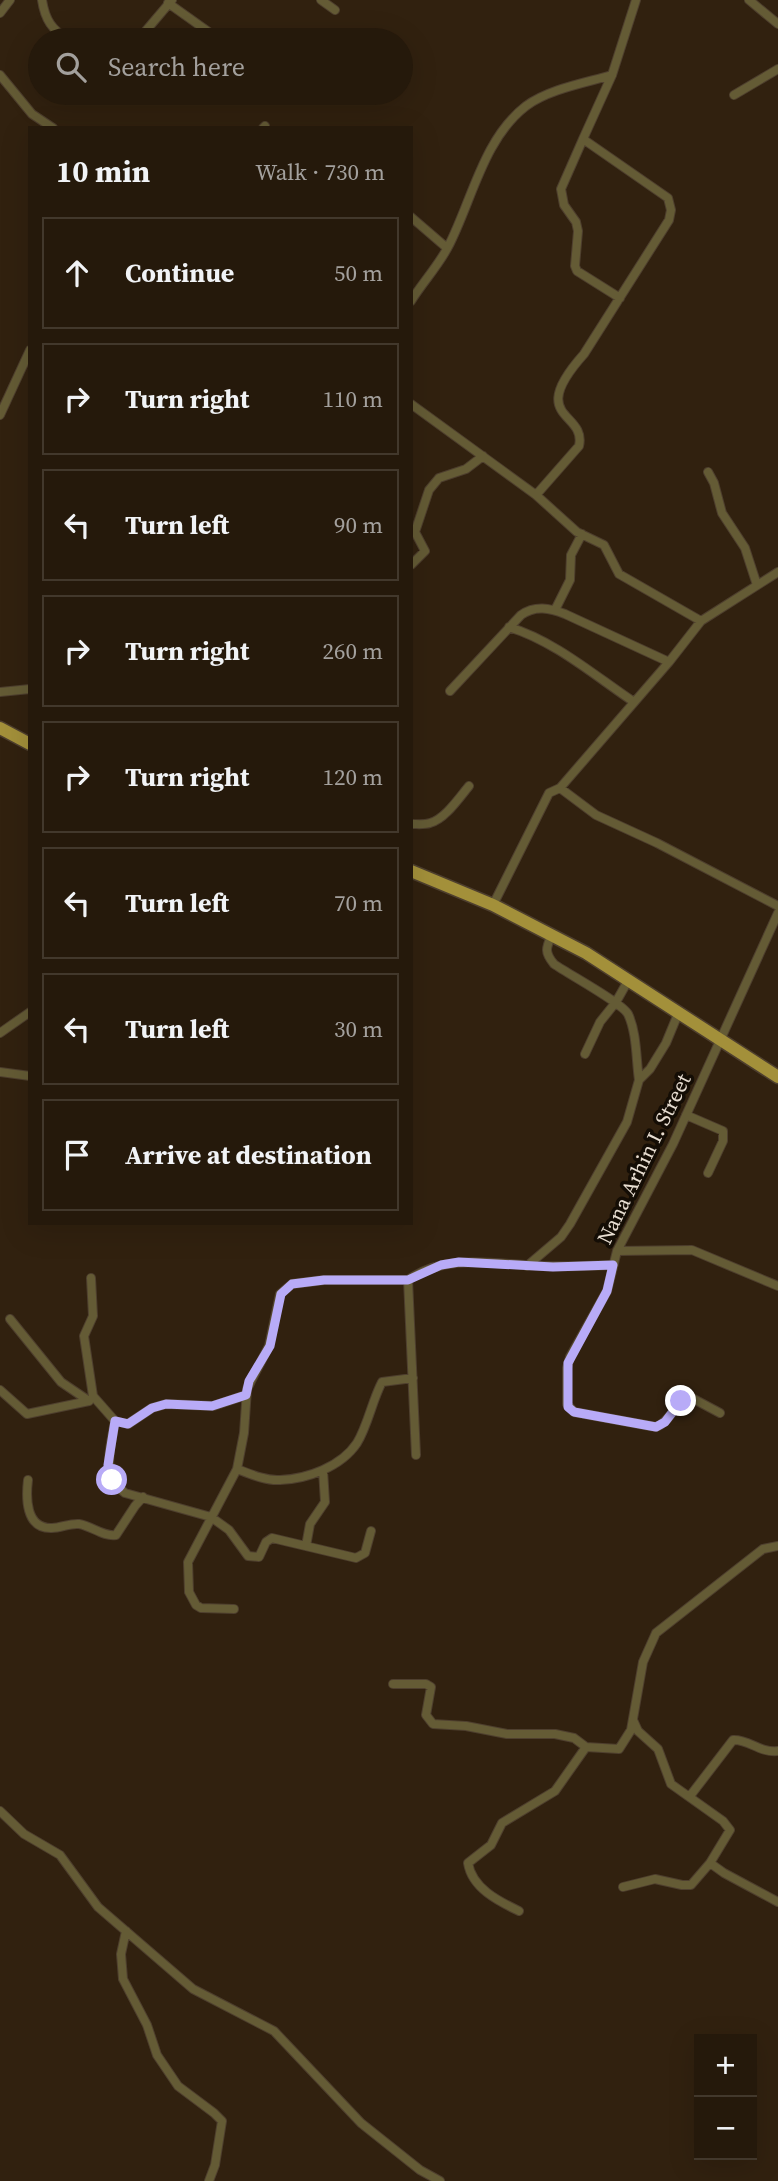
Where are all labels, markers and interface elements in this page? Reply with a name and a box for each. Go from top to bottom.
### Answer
search box [28,28,413,105]
icon: search [52,48,90,86]
text: Search here [108,49,245,85]
text: 10 min [56,151,150,192]
text: Walk · 730 m [255,156,385,188]
icon: ahead [58,254,96,292]
text: Continue [125,255,234,291]
text: 50 m [334,257,383,289]
icon: right [58,380,96,418]
text: Turn right [125,381,249,417]
text: 110 m [322,383,383,415]
icon: left [58,506,96,544]
text: Turn left [125,507,229,543]
text: 90 m [334,509,383,541]
icon: right [58,632,96,670]
text: Turn right [125,633,249,669]
text: 260 m [322,635,383,667]
icon: right [58,758,96,796]
text: Turn right [125,759,249,795]
text: 120 m [322,761,383,793]
icon: left [58,884,96,922]
text: Turn left [125,885,229,921]
text: 70 m [334,887,383,919]
icon: left [58,1010,96,1048]
text: Turn left [125,1011,229,1047]
text: 30 m [334,1013,383,1045]
street label: Nana Arhin I. Street [590,1068,698,1249]
icon: arrive [58,1136,96,1174]
text: Arrive at destination [125,1137,372,1173]
route end [665,1385,696,1416]
route start [96,1464,127,1495]
map controls [694,2034,757,2160]
button: + [694,2034,757,2097]
button: − [694,2097,757,2160]

